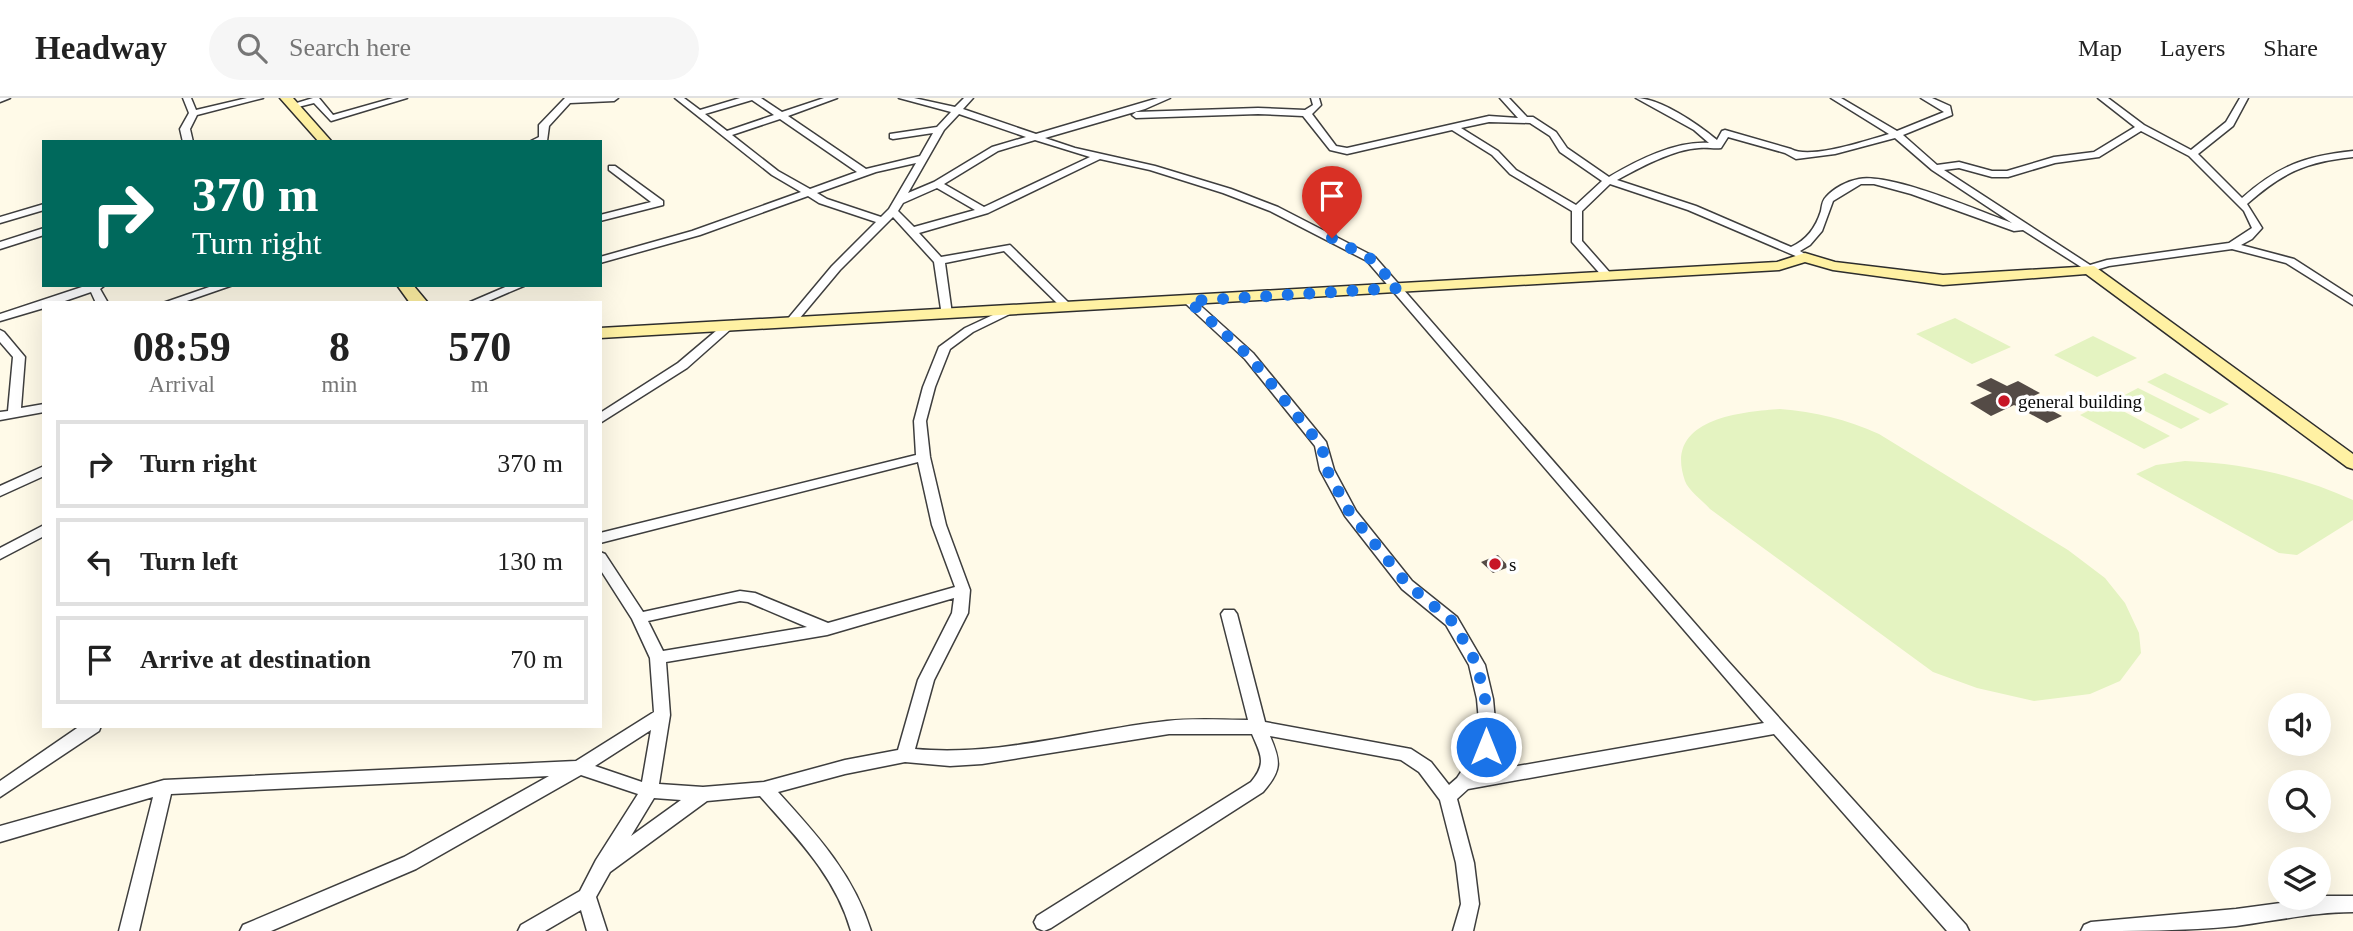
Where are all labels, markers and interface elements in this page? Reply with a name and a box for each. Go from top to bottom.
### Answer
search box [209,17,699,80]
icon: search [233,29,271,67]
text: Headway [35,30,167,66]
text: Search here [289,33,411,62]
text: Map [2078,35,2122,61]
text: Layers [2160,35,2225,61]
text: Share [2263,35,2318,61]
pin [1302,166,1362,238]
text: 370 m [192,167,319,222]
icon: right [77,168,168,259]
icon: arrive [1313,177,1351,215]
text: Turn right [192,225,322,261]
text: 08:59 [133,324,231,370]
text: 8 [329,324,350,370]
text: 570 [448,324,511,370]
text: Arrival [149,372,215,397]
text: min [322,372,357,397]
text: m [471,372,489,397]
place label: general building [2018,391,2142,412]
marker: general building [1996,393,2012,409]
icon: right [81,445,119,483]
text: Turn right [140,449,257,478]
text: 370 m [497,449,563,478]
icon: left [81,543,119,581]
text: Turn left [140,547,238,576]
text: 130 m [497,547,563,576]
place label: s [1509,554,1516,575]
marker: s [1487,556,1503,572]
icon: arrive [81,641,119,679]
text: Arrive at destination [140,645,371,674]
text: 70 m [510,645,563,674]
map controls [2268,693,2331,910]
button: sound [2268,693,2331,756]
position arrow [1449,710,1523,784]
button: search [2268,770,2331,833]
button: layers [2268,847,2331,910]

